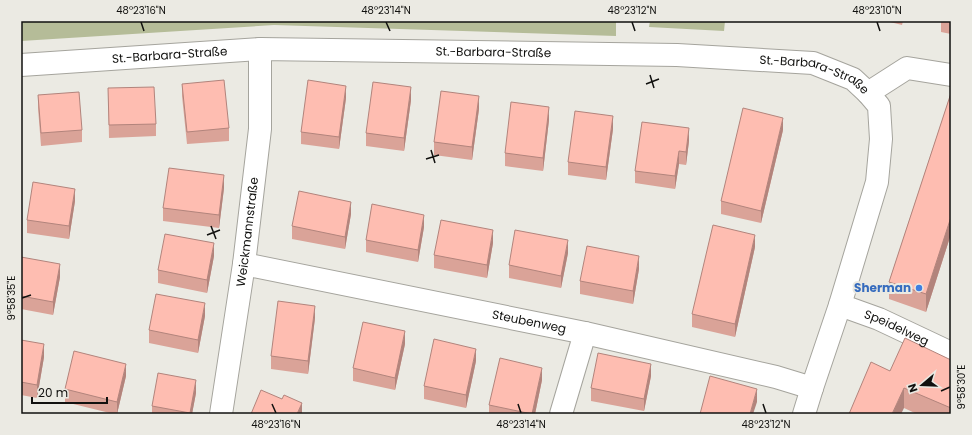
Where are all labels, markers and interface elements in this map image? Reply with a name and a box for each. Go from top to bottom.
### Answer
text: 48°23'16"N [116,3,166,18]
text: 48°23'14"N [361,3,411,18]
text: 48°23'12"N [608,3,656,18]
text: 48°23'10"N [852,3,902,18]
street label: St.-Barbara-Straße [111,42,228,67]
street label: St.-Barbara-Straße [435,43,551,61]
street label: St.-Barbara-Straße [759,51,873,98]
street label: Weickmannstraße [232,176,262,288]
text: 9°58'35"E [4,276,19,320]
place label: Sherman [854,279,911,296]
marker: Sherman [914,283,924,293]
street label: Steubenweg [491,305,568,337]
street label: Speidelweg [862,305,932,349]
north arrow [902,365,942,405]
text: 9°58'30"E [954,365,969,409]
scale bar [32,379,107,405]
text: N [904,382,921,395]
text: 20 m [38,384,68,401]
text: 48°23'16"N [251,417,301,432]
text: 48°23'14"N [496,417,546,432]
text: 48°23'12"N [742,417,790,432]

